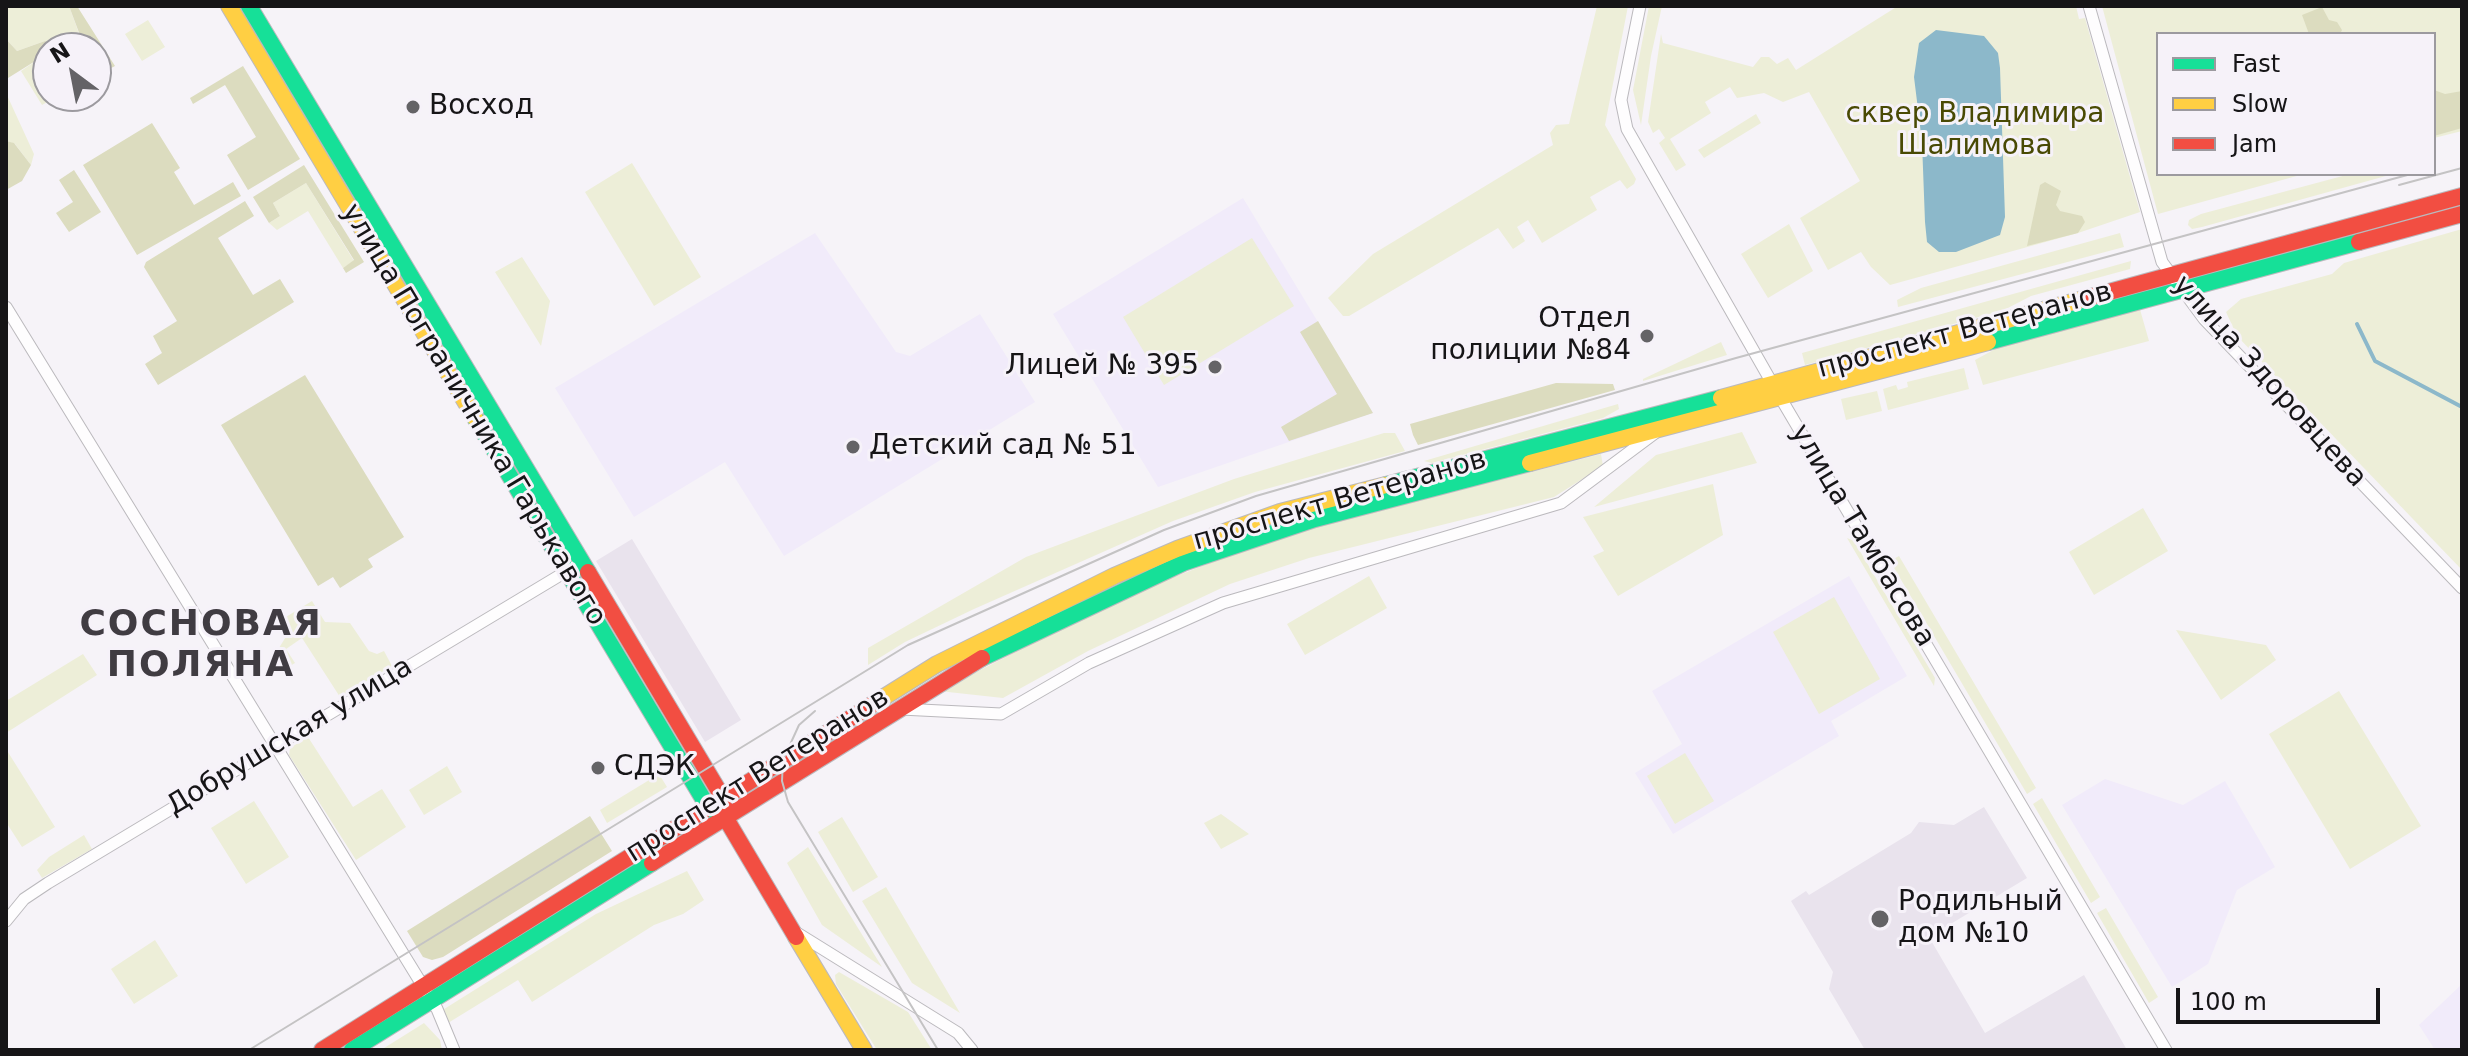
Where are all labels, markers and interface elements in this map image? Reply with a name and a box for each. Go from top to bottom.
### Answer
north arrow [32,32,112,112]
legend [2156,32,2436,176]
text: N [46,37,75,68]
text: Fast [2232,50,2280,78]
place label: Восход [429,90,534,124]
text: Slow [2232,90,2288,118]
marker: Восход [404,98,422,116]
park label: сквер Владимира Шалимова [1846,98,2104,164]
text: Jam [2232,130,2277,158]
street label: улица Пограничника Гарькавого [333,198,613,632]
street label: улица Здоровцева [2165,269,2373,495]
street label: проспект Ветеранов [1814,276,2116,386]
place label: Отдел полиции №84 [1430,303,1631,369]
marker: Отдел полиции №84 [1638,327,1656,345]
place label: Лицей № 395 [1005,350,1199,384]
marker: Лицей № 395 [1206,358,1224,376]
street label: улица Тамбасова [1782,419,1942,653]
place label: Детский сад № 51 [869,430,1136,464]
marker: Детский сад № 51 [844,438,862,456]
street label: проспект Ветеранов [1190,443,1490,559]
district label: СОСНОВАЯ ПОЛЯНА [79,604,323,689]
street label: Добрушская улица [161,650,419,824]
street label: проспект Ветеранов [621,681,895,871]
place label: СДЭК [614,751,695,785]
marker: СДЭК [589,759,607,777]
place label: Родильный дом №10 [1898,886,2063,952]
marker: Родильный дом №10 [1869,908,1891,930]
scale bar [2180,972,2384,1022]
text: 100 m [2190,988,2267,1016]

